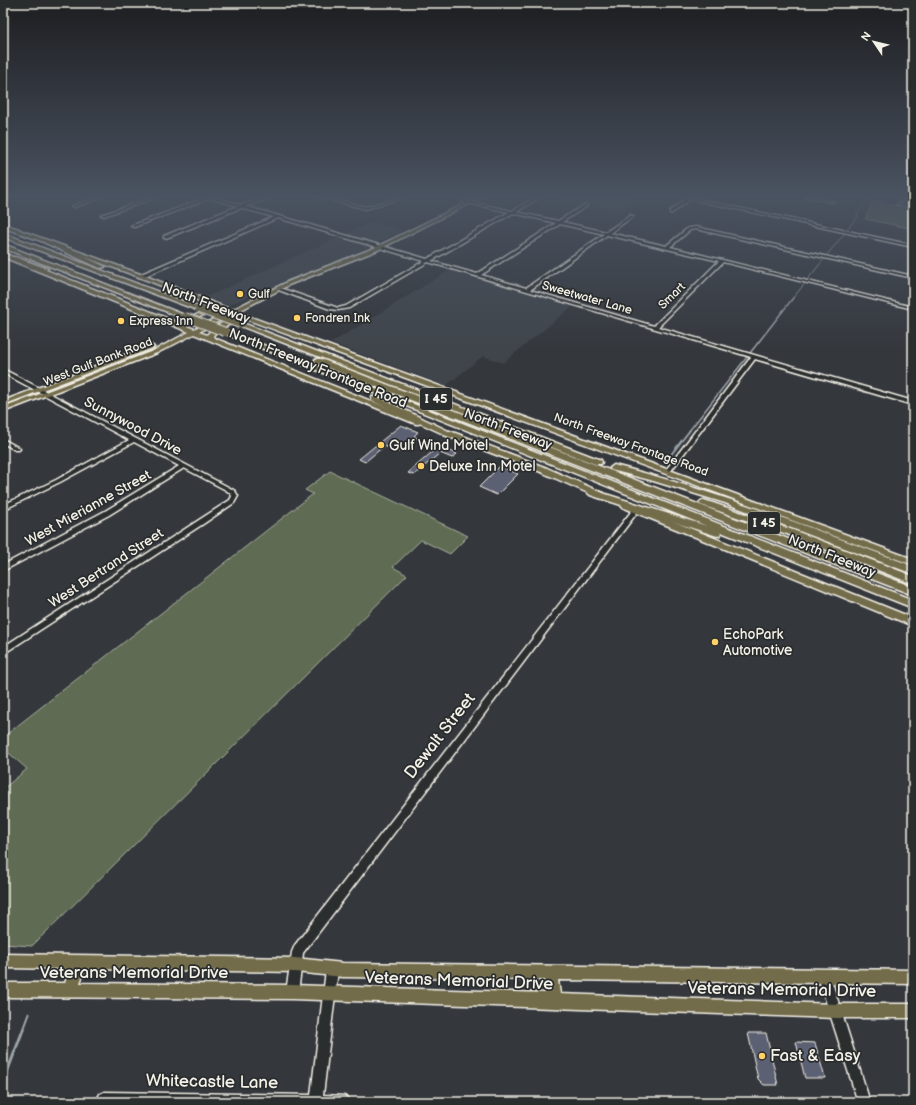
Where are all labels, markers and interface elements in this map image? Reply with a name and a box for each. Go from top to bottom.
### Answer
north arrow [854,22,894,62]
text: N [859,29,874,44]
street label: North Freeway [160,278,253,328]
street label: Sweetwater Lane [540,278,634,318]
street label: Smart [655,279,689,313]
place label: Gulf [248,287,270,302]
marker: Gulf [235,289,245,299]
place label: Fondren Ink [305,311,370,326]
marker: Fondren Ink [292,313,302,323]
place label: Express Inn [129,314,193,329]
marker: Express Inn [116,316,126,326]
street label: North Freeway Frontage Road [227,324,409,412]
street label: West Gulf Bank Road [41,334,155,390]
road number: I 45 [420,388,452,410]
street label: Sunnywood Drive [81,393,185,459]
street label: North Freeway [462,404,555,454]
street label: North Freeway Frontage Road [552,410,710,480]
place label: Gulf Wind Motel [389,437,488,454]
marker: Gulf Wind Motel [376,440,386,450]
place label: Deluxe Inn Motel [429,458,536,475]
marker: Deluxe Inn Motel [416,461,426,471]
street label: West Mierianne Street [22,466,154,550]
road number: I 45 [748,512,780,534]
street label: West Bertrand Street [45,524,167,611]
street label: North Freeway [786,531,879,582]
place label: EchoPark Automotive [723,626,792,659]
marker: EchoPark Automotive [710,637,720,647]
street label: Dewalt Street [400,689,480,783]
street label: Veterans Memorial Drive [40,963,228,983]
street label: Veterans Memorial Drive [364,968,554,994]
street label: Veterans Memorial Drive [688,978,876,1002]
place label: Fast & Easy [770,1046,861,1066]
marker: Fast & Easy [757,1051,767,1061]
street label: Whitecastle Lane [146,1071,278,1093]

